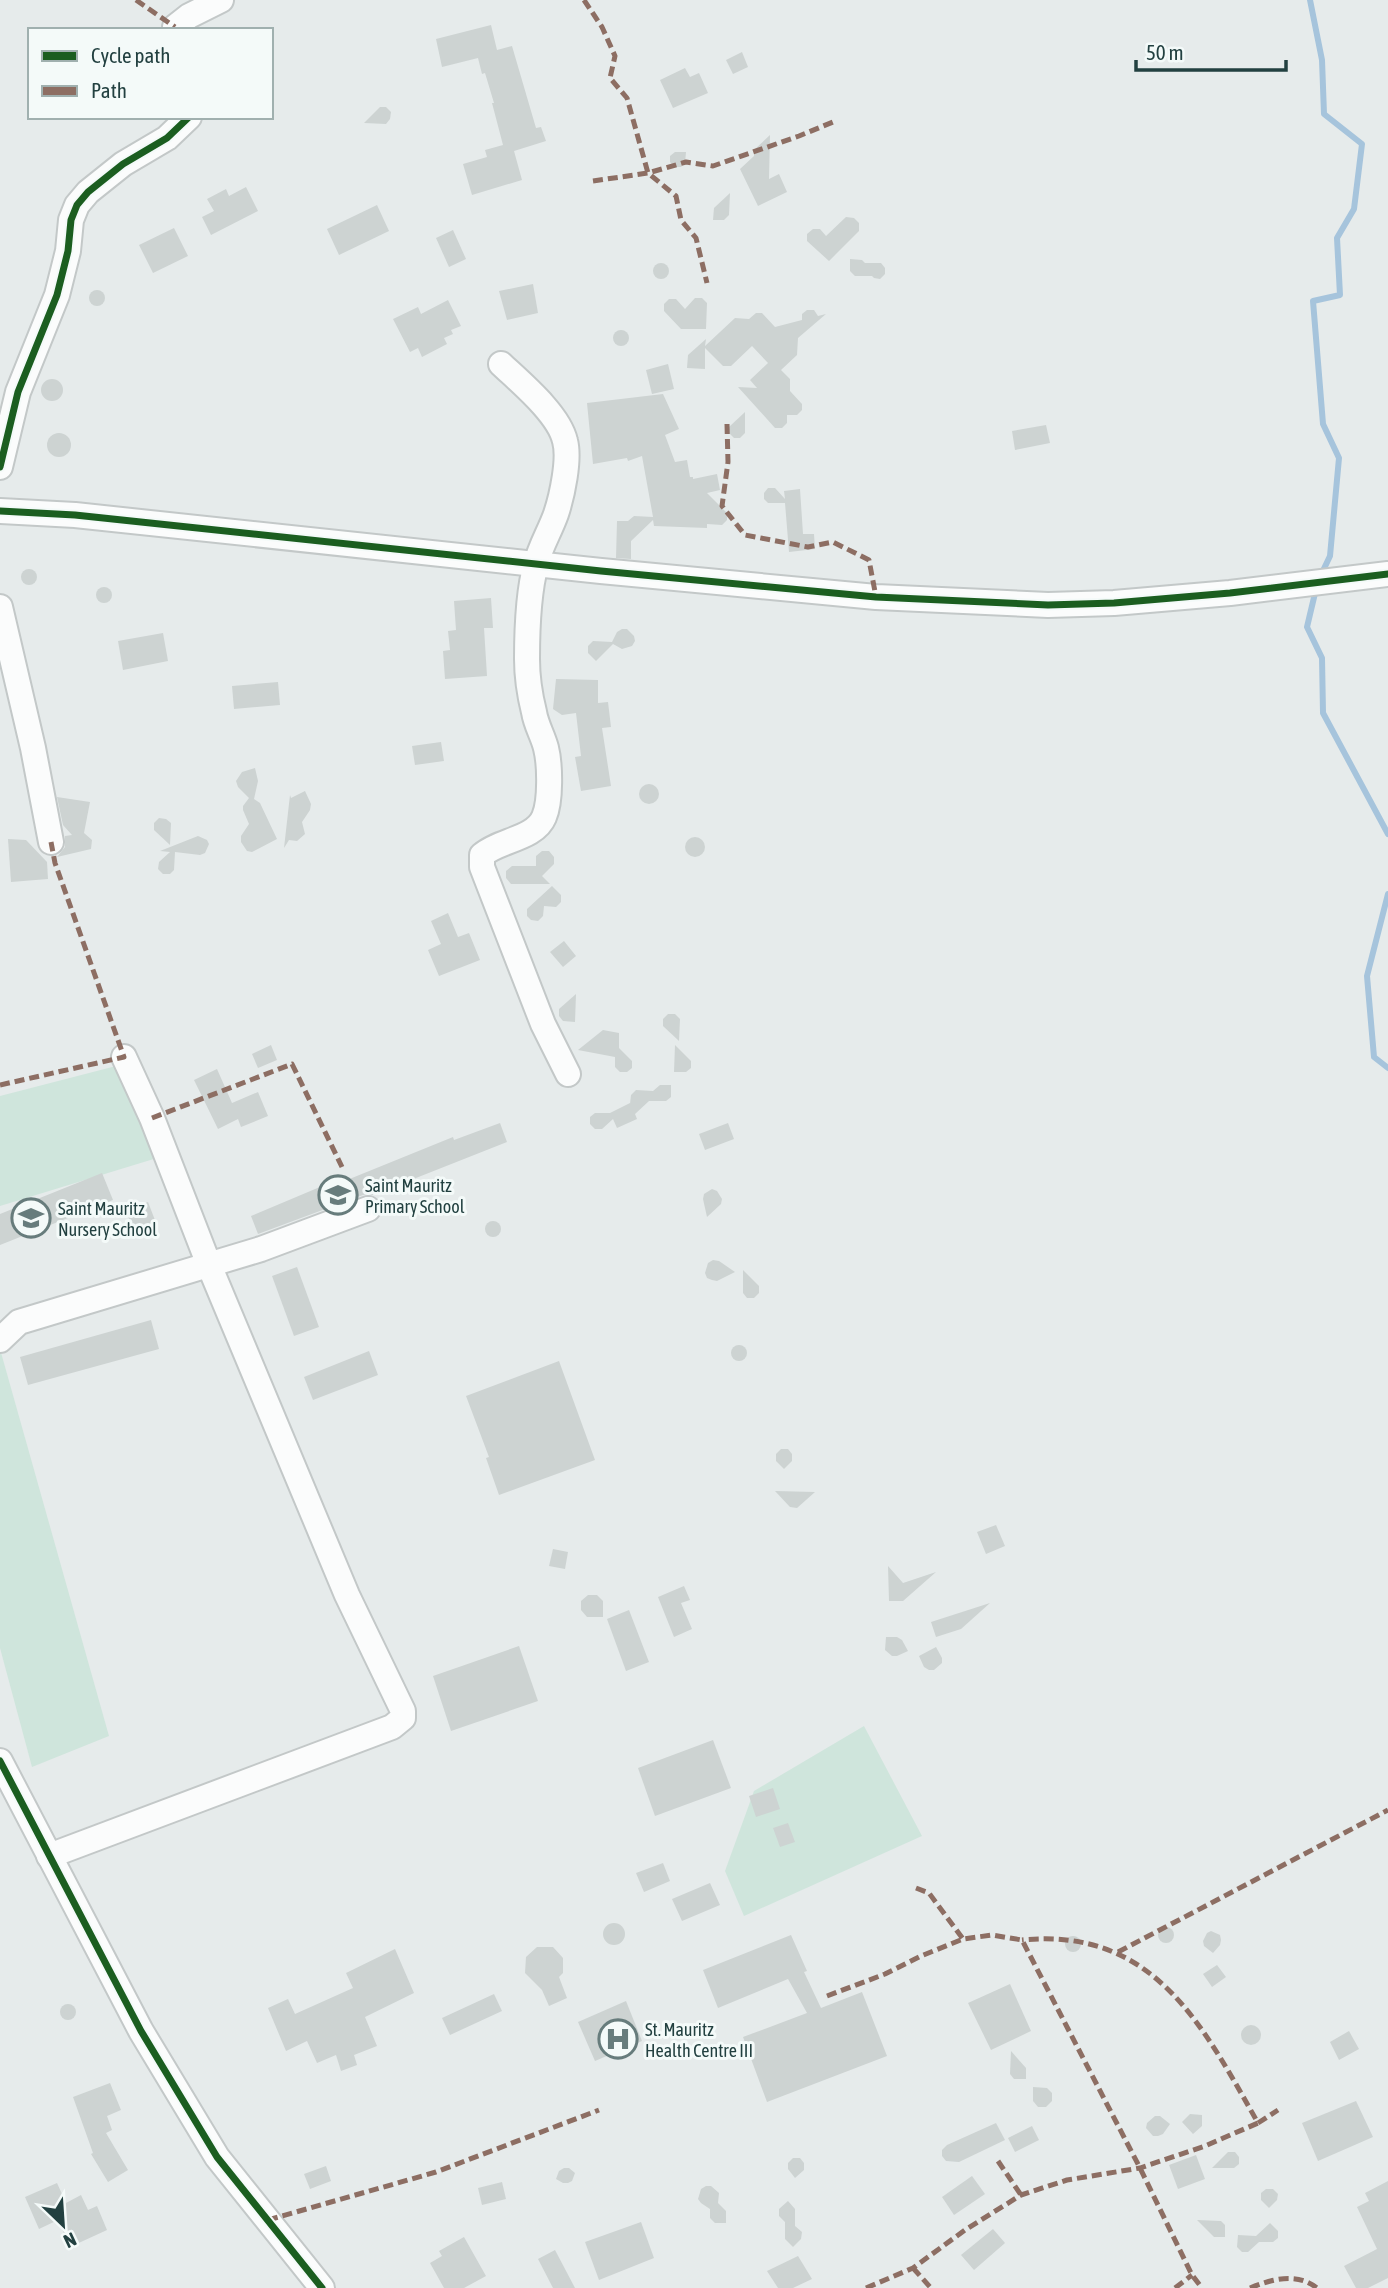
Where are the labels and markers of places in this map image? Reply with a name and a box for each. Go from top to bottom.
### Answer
school or university icon: Saint Mauritz Primary School [317,1174,359,1216]
place label: Saint Mauritz Primary School [365,1175,465,1217]
school or university icon: Saint Mauritz Nursery School [10,1197,52,1239]
place label: Saint Mauritz Nursery School [58,1198,157,1240]
hospital icon: St. Mauritz Health Centre III [597,2018,639,2060]
place label: St. Mauritz Health Centre III [645,2019,753,2061]

